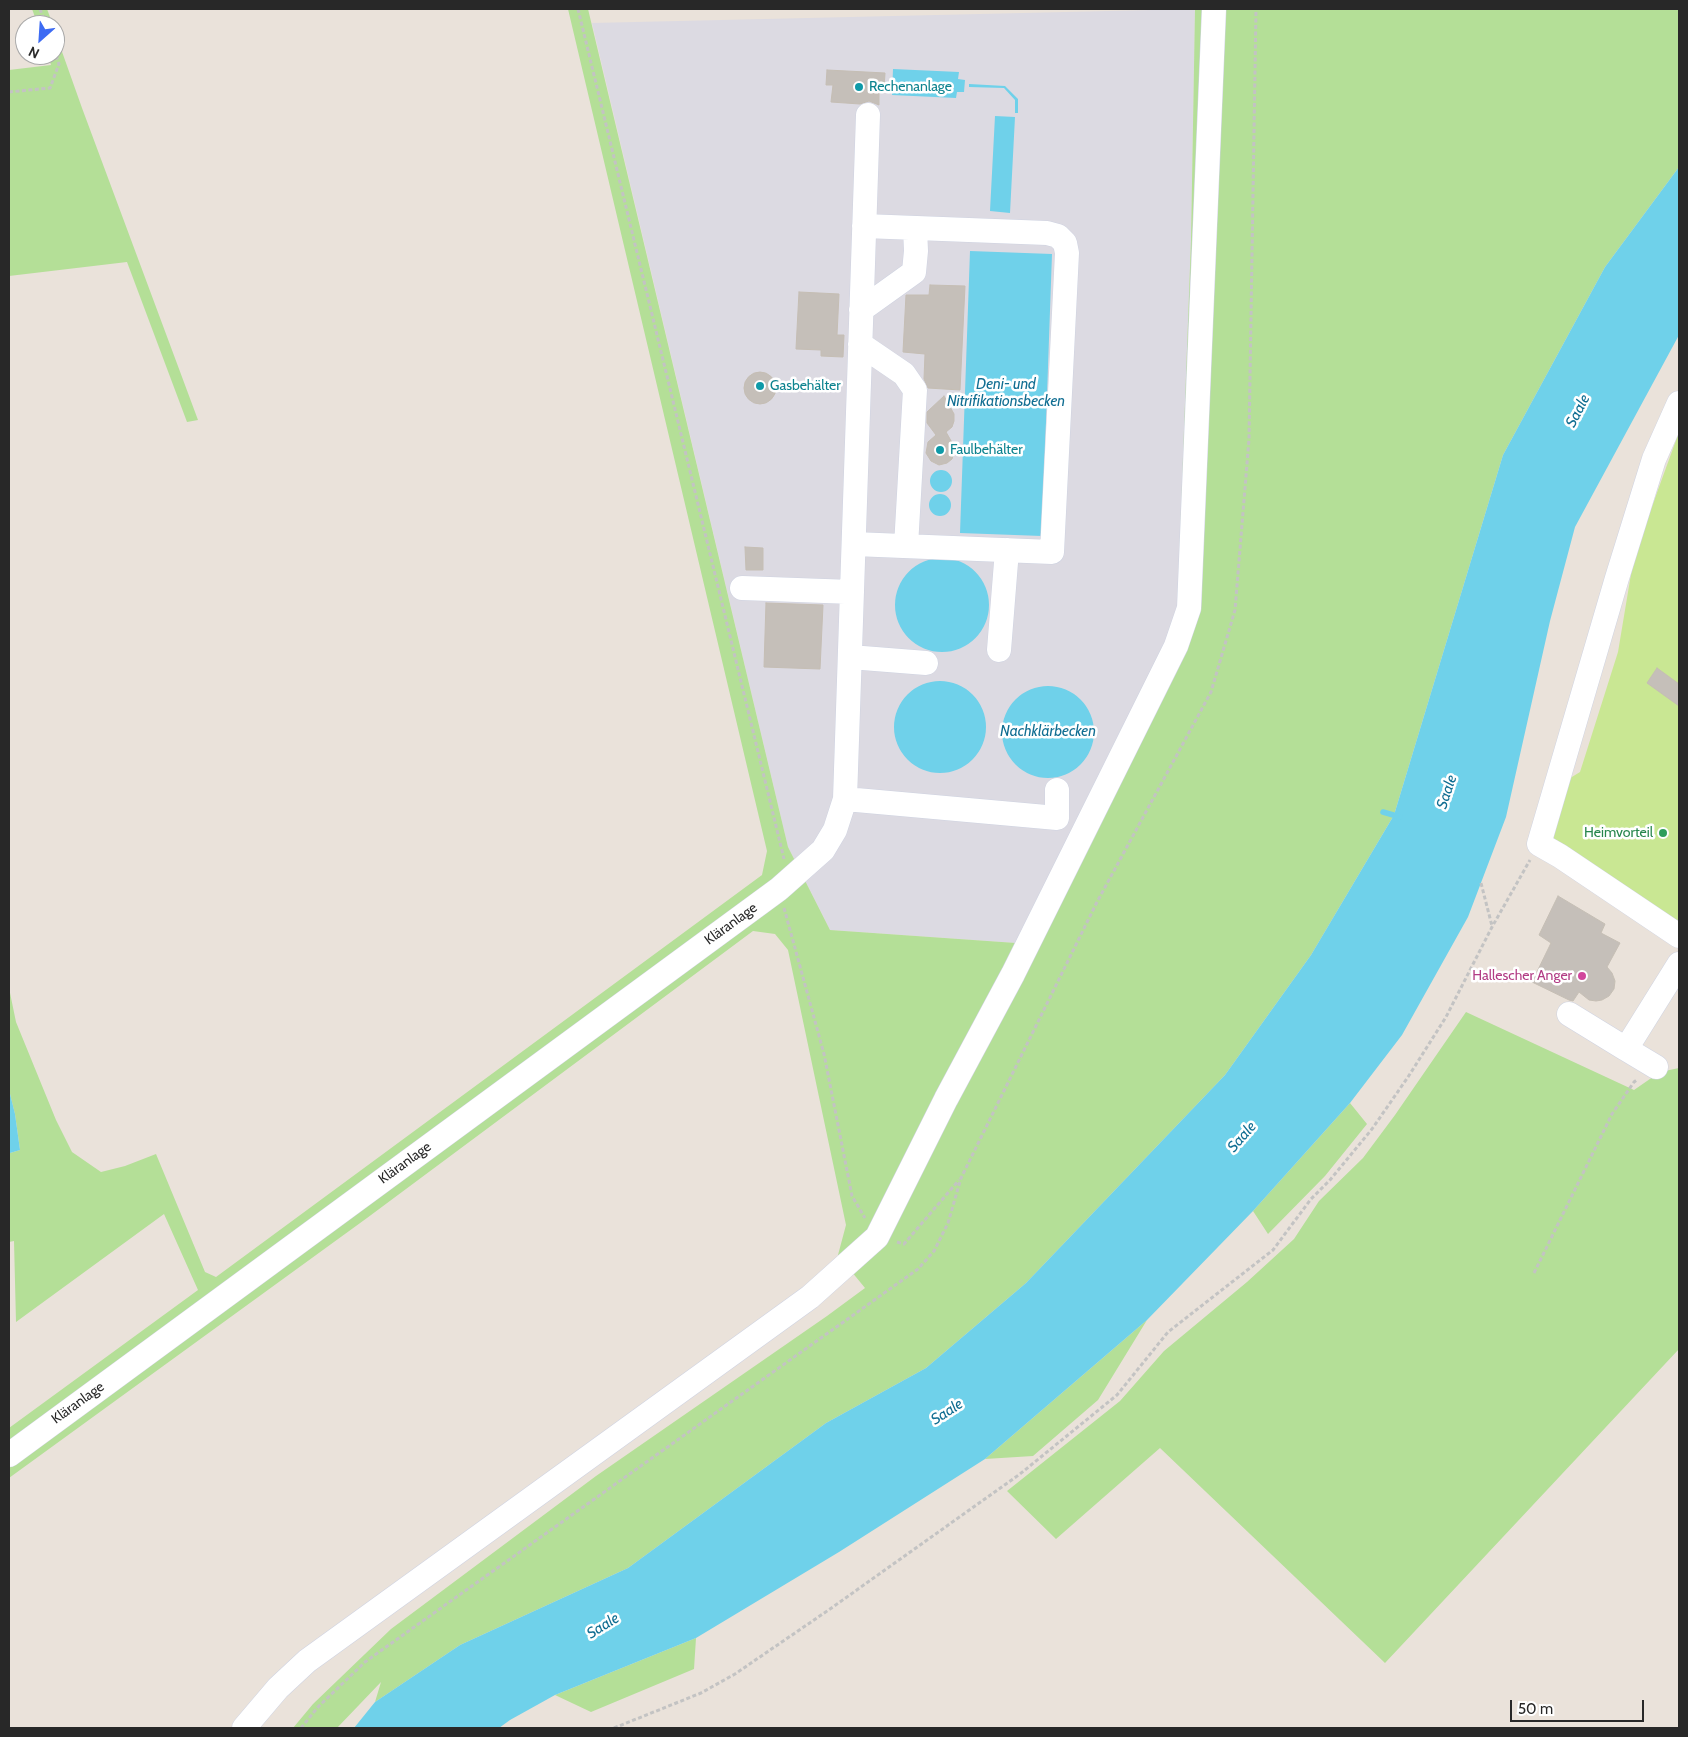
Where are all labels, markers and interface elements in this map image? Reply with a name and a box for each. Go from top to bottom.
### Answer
north arrow [15,15,65,65]
text: N [25,42,42,63]
place label: Rechenanlage [869,79,952,95]
marker: Rechenanlage [853,81,865,93]
water label: Deni- und Nitrifikationsbecken [947,376,1065,411]
place label: Gasbehälter [770,378,841,394]
marker: Gasbehälter [754,380,766,392]
water label: Saale [1562,392,1594,430]
place label: Faulbehälter [950,442,1023,458]
marker: Faulbehälter [934,444,946,456]
water label: Nachklärbecken [1000,723,1096,741]
water label: Saale [1433,773,1461,811]
place label: Heimvorteil [1584,825,1653,841]
marker: Heimvorteil [1657,827,1669,839]
street label: Kläranlage [701,899,761,949]
place label: Hallescher Anger [1472,968,1572,984]
marker: Hallescher Anger [1576,970,1588,982]
water label: Saale [1224,1118,1260,1156]
street label: Kläranlage [375,1138,435,1188]
street label: Kläranlage [48,1378,108,1428]
water label: Saale [928,1395,966,1429]
water label: Saale [584,1609,622,1643]
scale bar [1513,1690,1647,1722]
text: 50 m [1518,1700,1553,1718]

